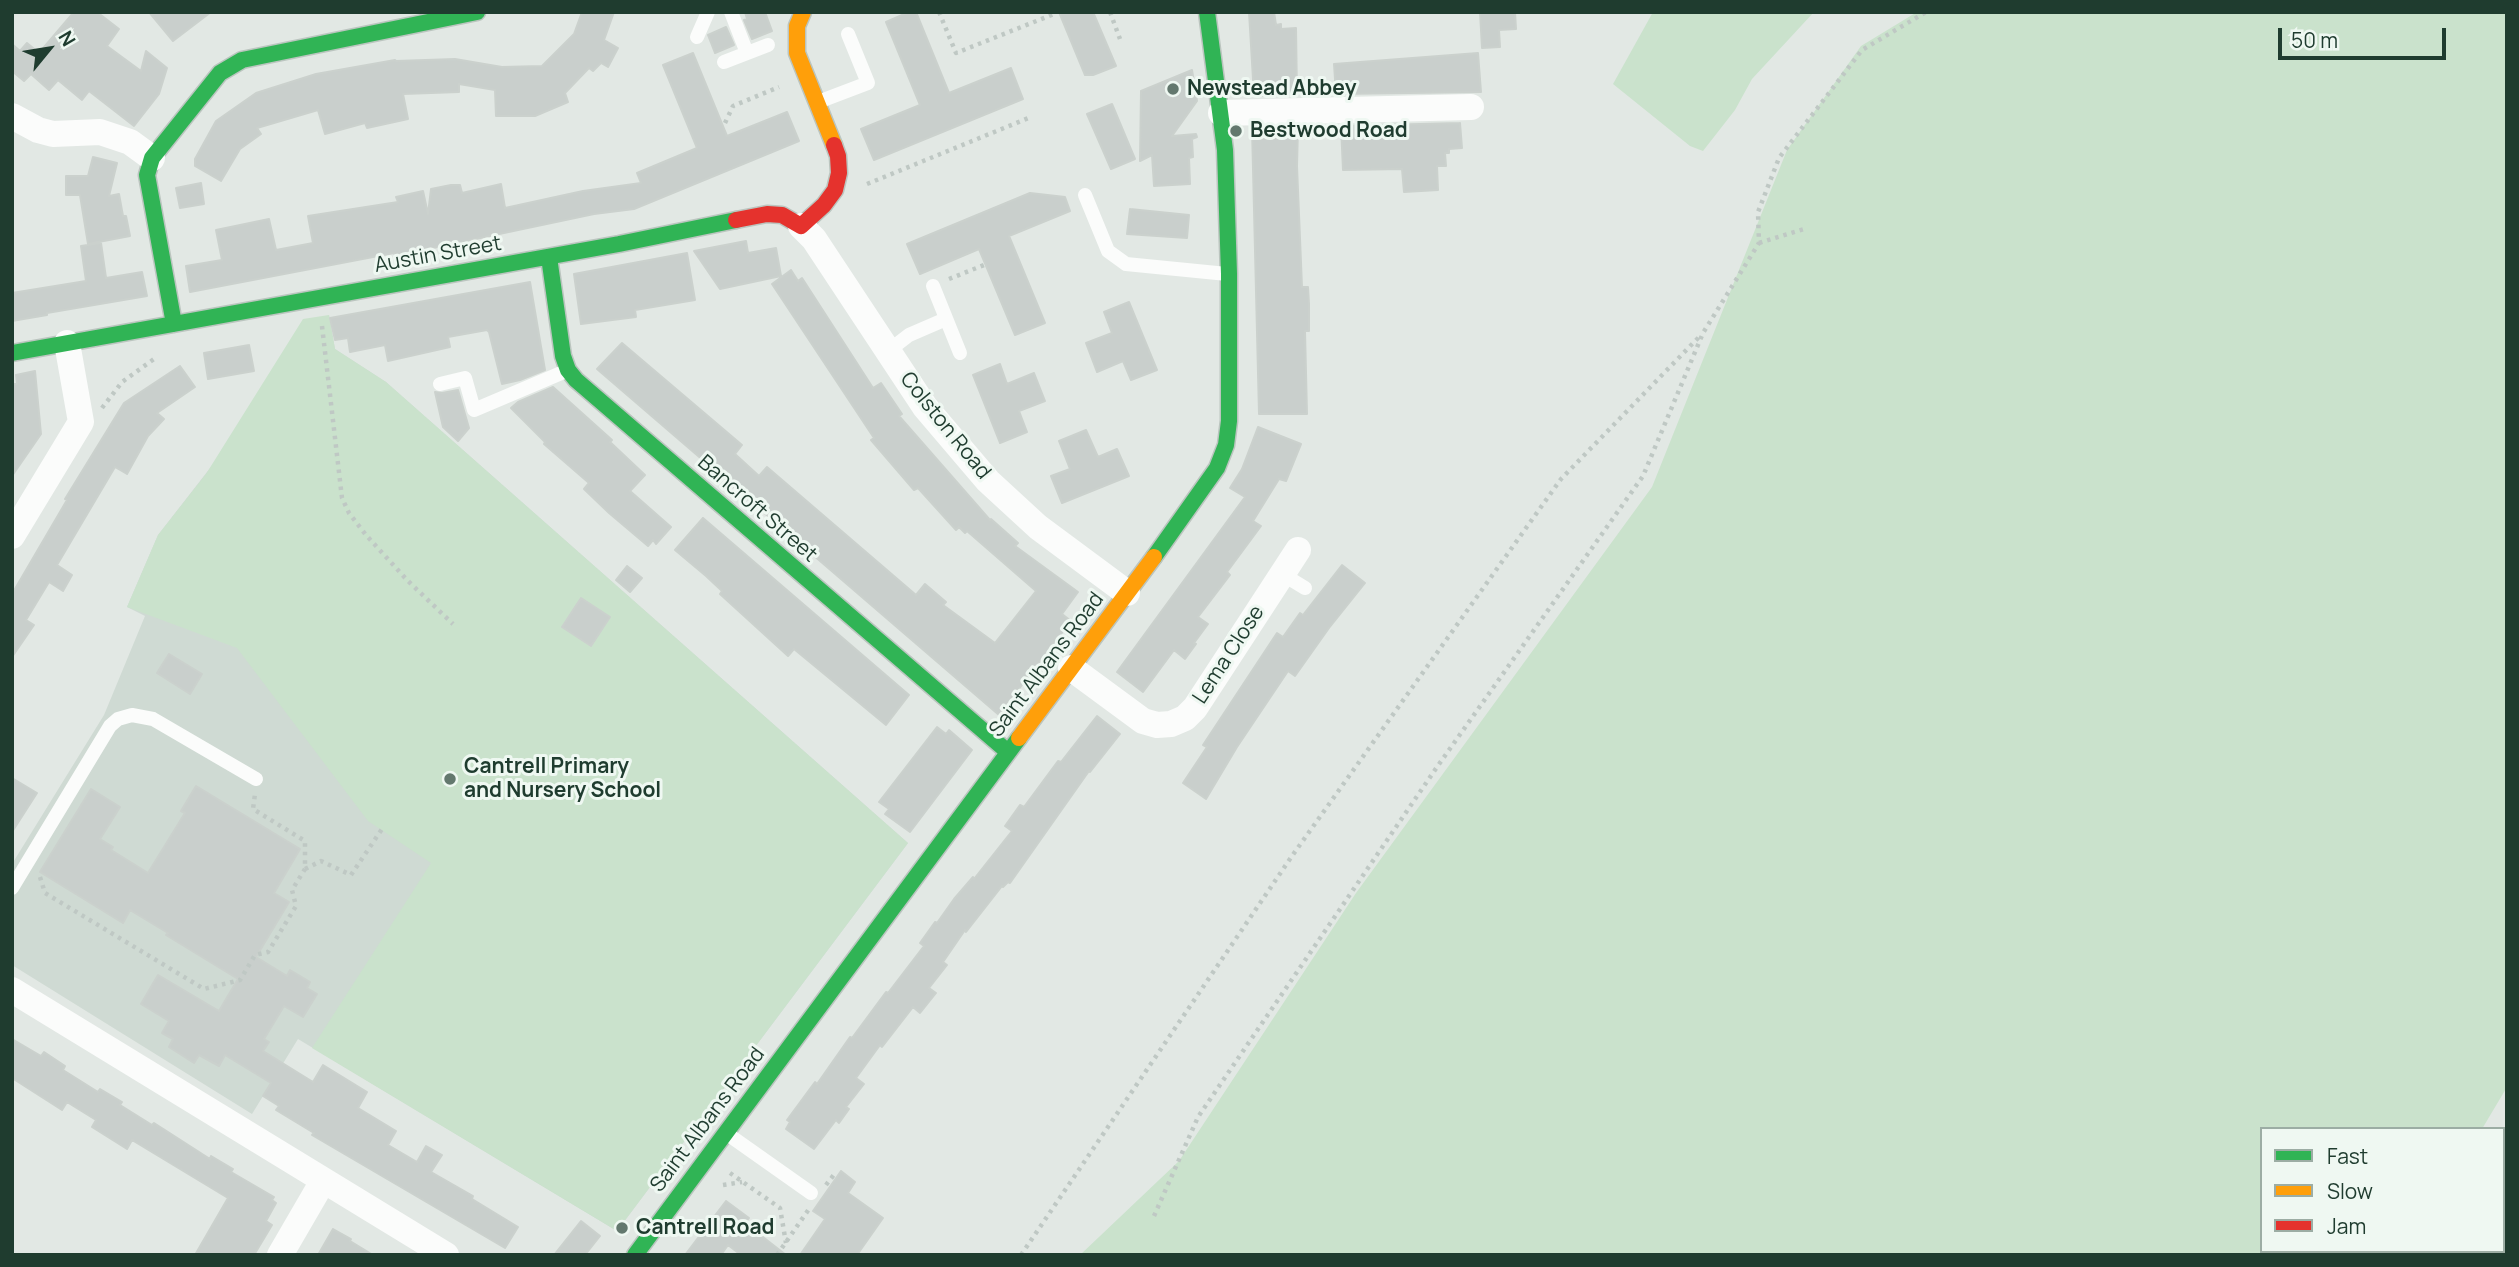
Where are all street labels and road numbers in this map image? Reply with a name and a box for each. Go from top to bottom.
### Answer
street label: Austin Street [373,231,503,279]
street label: Colston Road [894,367,996,485]
street label: Bancroft Street [692,450,822,568]
street label: Saint Albans Road [984,588,1110,742]
street label: Lema Close [1188,601,1270,709]
street label: Saint Albans Road [645,1043,771,1197]

